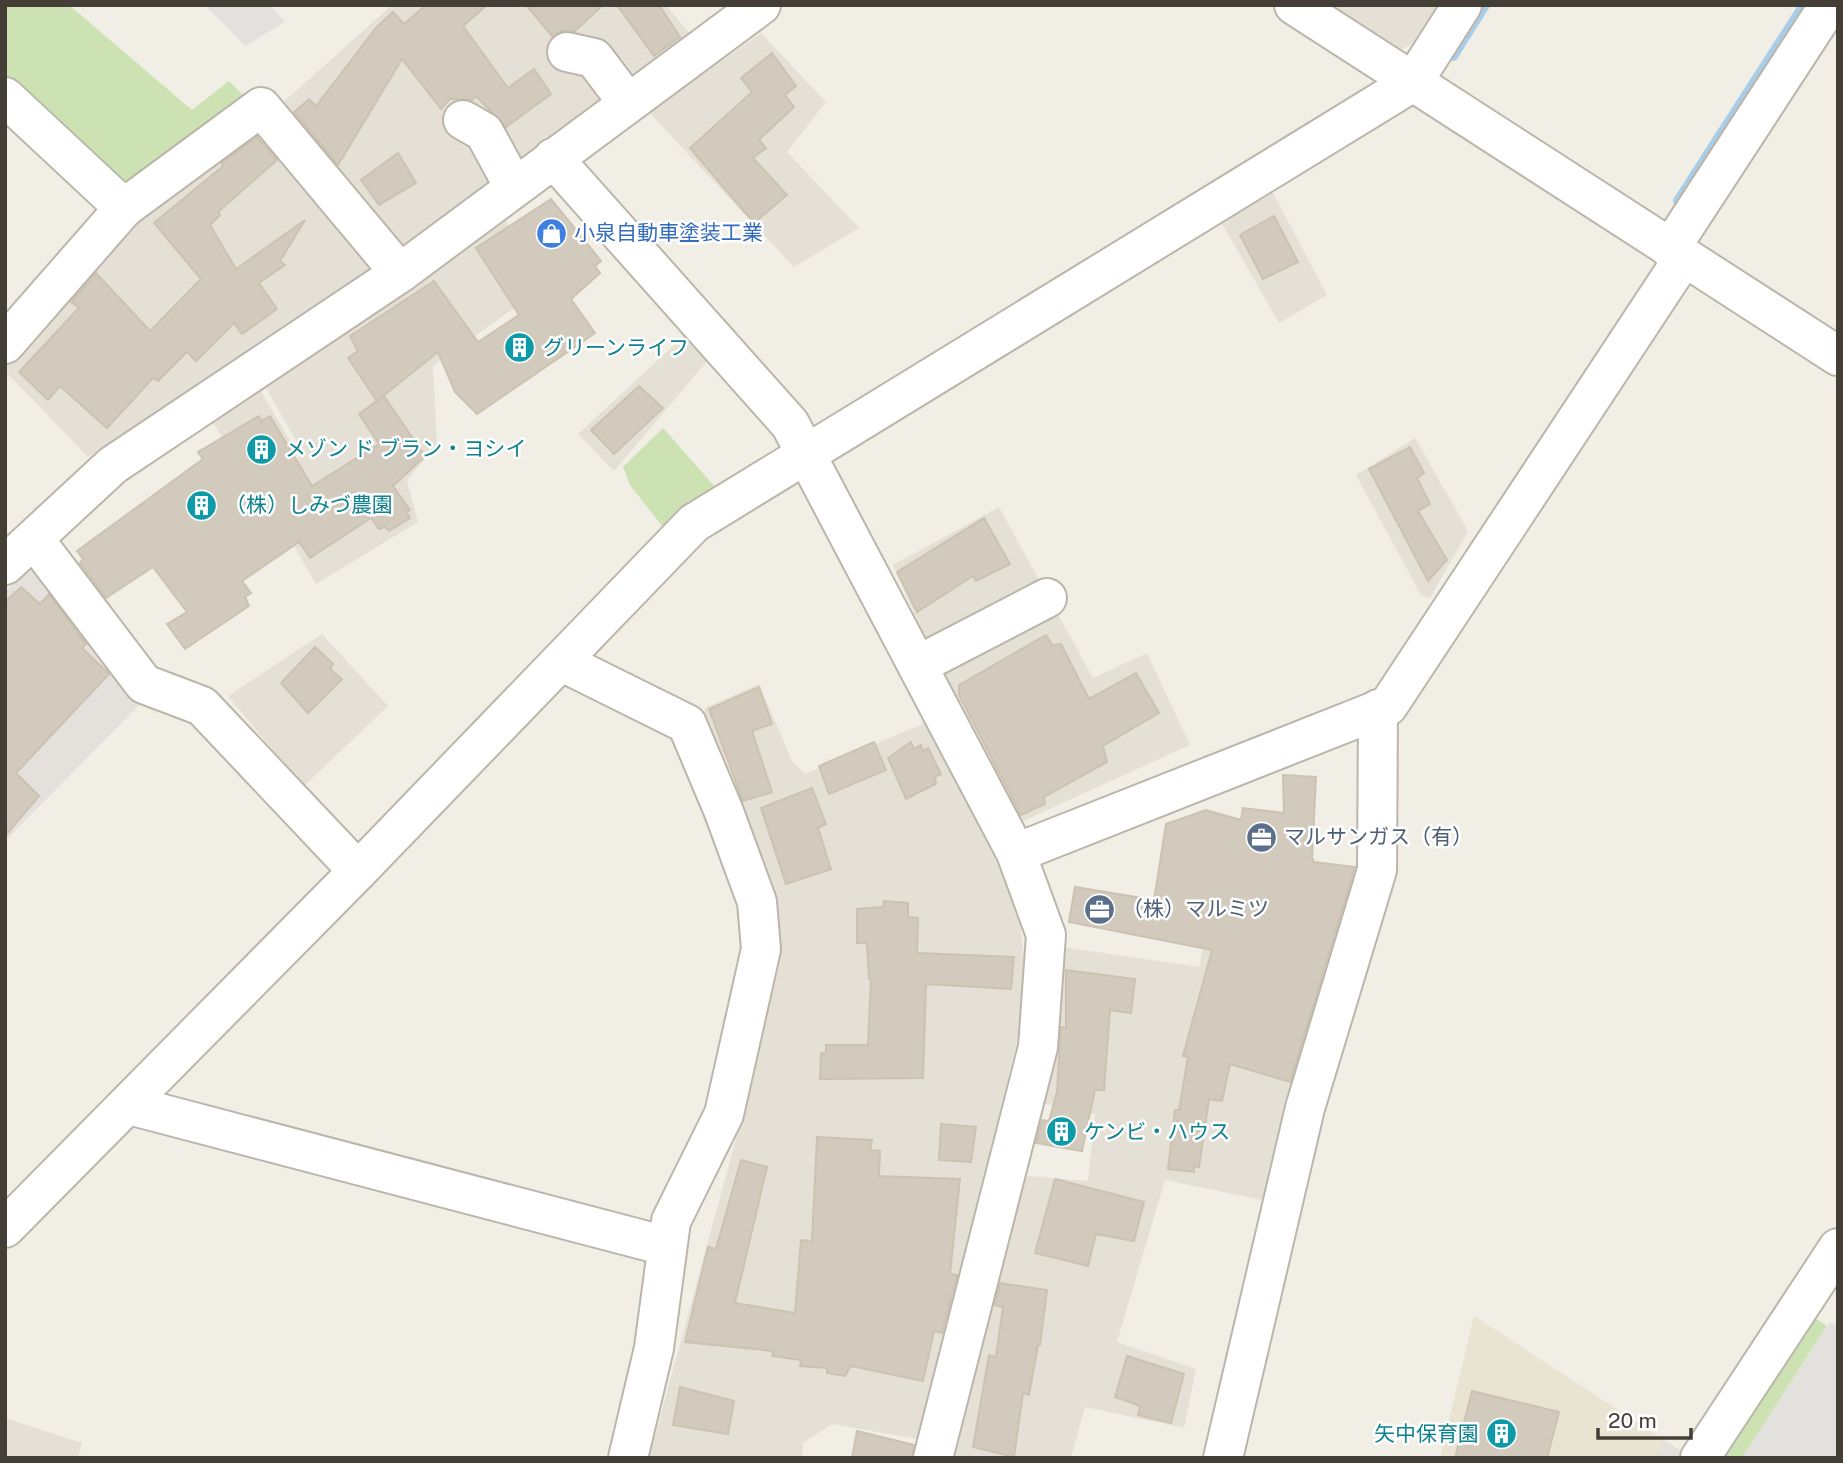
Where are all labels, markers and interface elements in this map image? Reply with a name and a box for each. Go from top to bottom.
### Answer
shop icon: 小泉自動車塗装工業 [534,216,568,250]
place label: 小泉自動車塗装工業 [574,220,763,245]
building icon: グリーンライフ [503,331,537,365]
place label: グリーンライフ [543,335,689,360]
building icon: メゾン ド ブラン・ヨシイ [245,432,279,466]
place label: メゾン ド ブラン・ヨシイ [285,436,526,461]
building icon: （株）しみづ農園 [185,488,219,522]
place label: （株）しみづ農園 [225,492,393,517]
office icon: マルサンガス（有） [1244,820,1278,854]
place label: マルサンガス（有） [1284,824,1473,849]
office icon: （株）マルミツ [1082,892,1116,926]
place label: （株）マルミツ [1122,896,1269,921]
building icon: ケンビ・ハウス [1044,1115,1078,1149]
place label: ケンビ・ハウス [1084,1119,1230,1144]
scale bar [1598,1396,1691,1440]
text: 20 m [1608,1408,1657,1433]
building icon: 矢中保育園 [1485,1417,1519,1451]
place label: 矢中保育園 [1374,1421,1479,1446]

